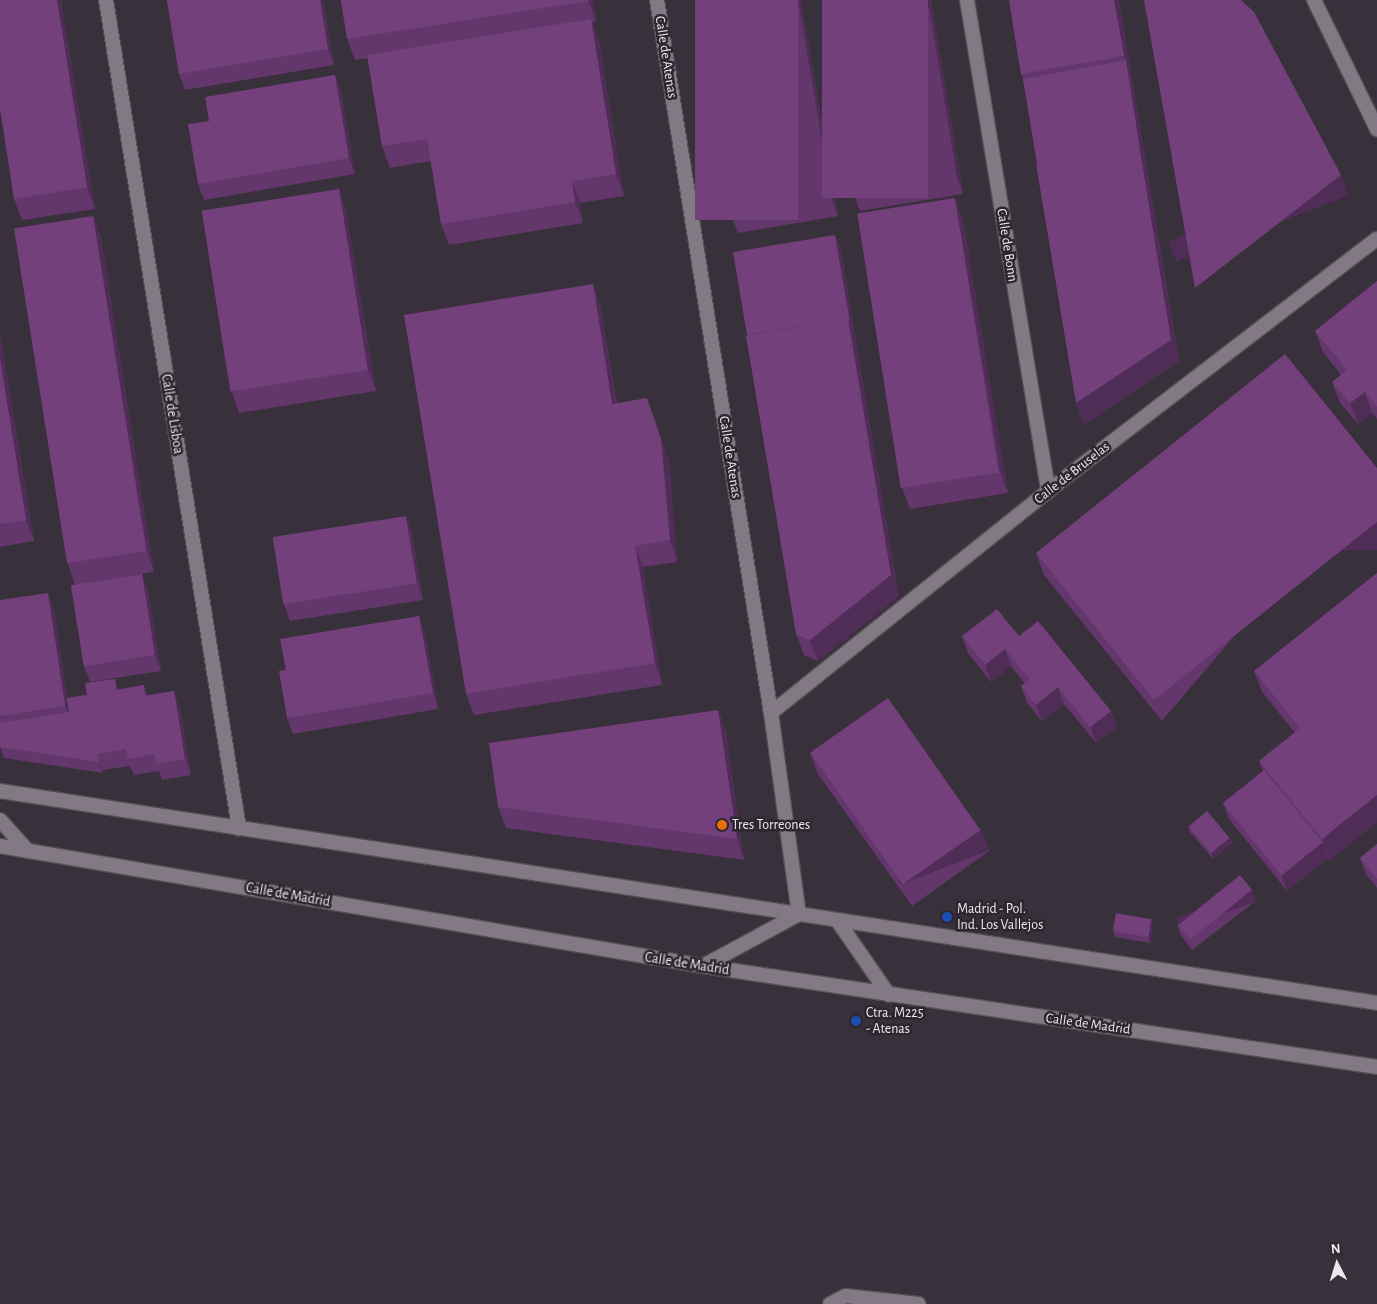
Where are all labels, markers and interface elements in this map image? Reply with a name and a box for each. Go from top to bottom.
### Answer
street label: Calle de Atenas [651,15,681,99]
street label: Calle de Bonn [993,207,1021,283]
street label: Calle de Lisboa [157,373,187,455]
street label: Calle de Atenas [715,415,745,499]
street label: Calle de Bruselas [1031,438,1113,508]
place label: Tres Torreones [732,817,810,833]
marker: Tres Torreones [716,819,728,831]
street label: Calle de Madrid [245,879,331,911]
place label: Madrid - Pol. Ind. Los Vallejos [957,901,1043,934]
marker: Madrid - Pol. Ind. Los Vallejos [941,911,953,923]
street label: Calle de Madrid [644,949,730,979]
place label: Ctra. M225 - Atenas [866,1005,924,1038]
street label: Calle de Madrid [1045,1010,1131,1038]
marker: Ctra. M225 - Atenas [850,1015,862,1027]
north arrow [1312,1239,1362,1289]
text: N [1330,1242,1341,1256]

